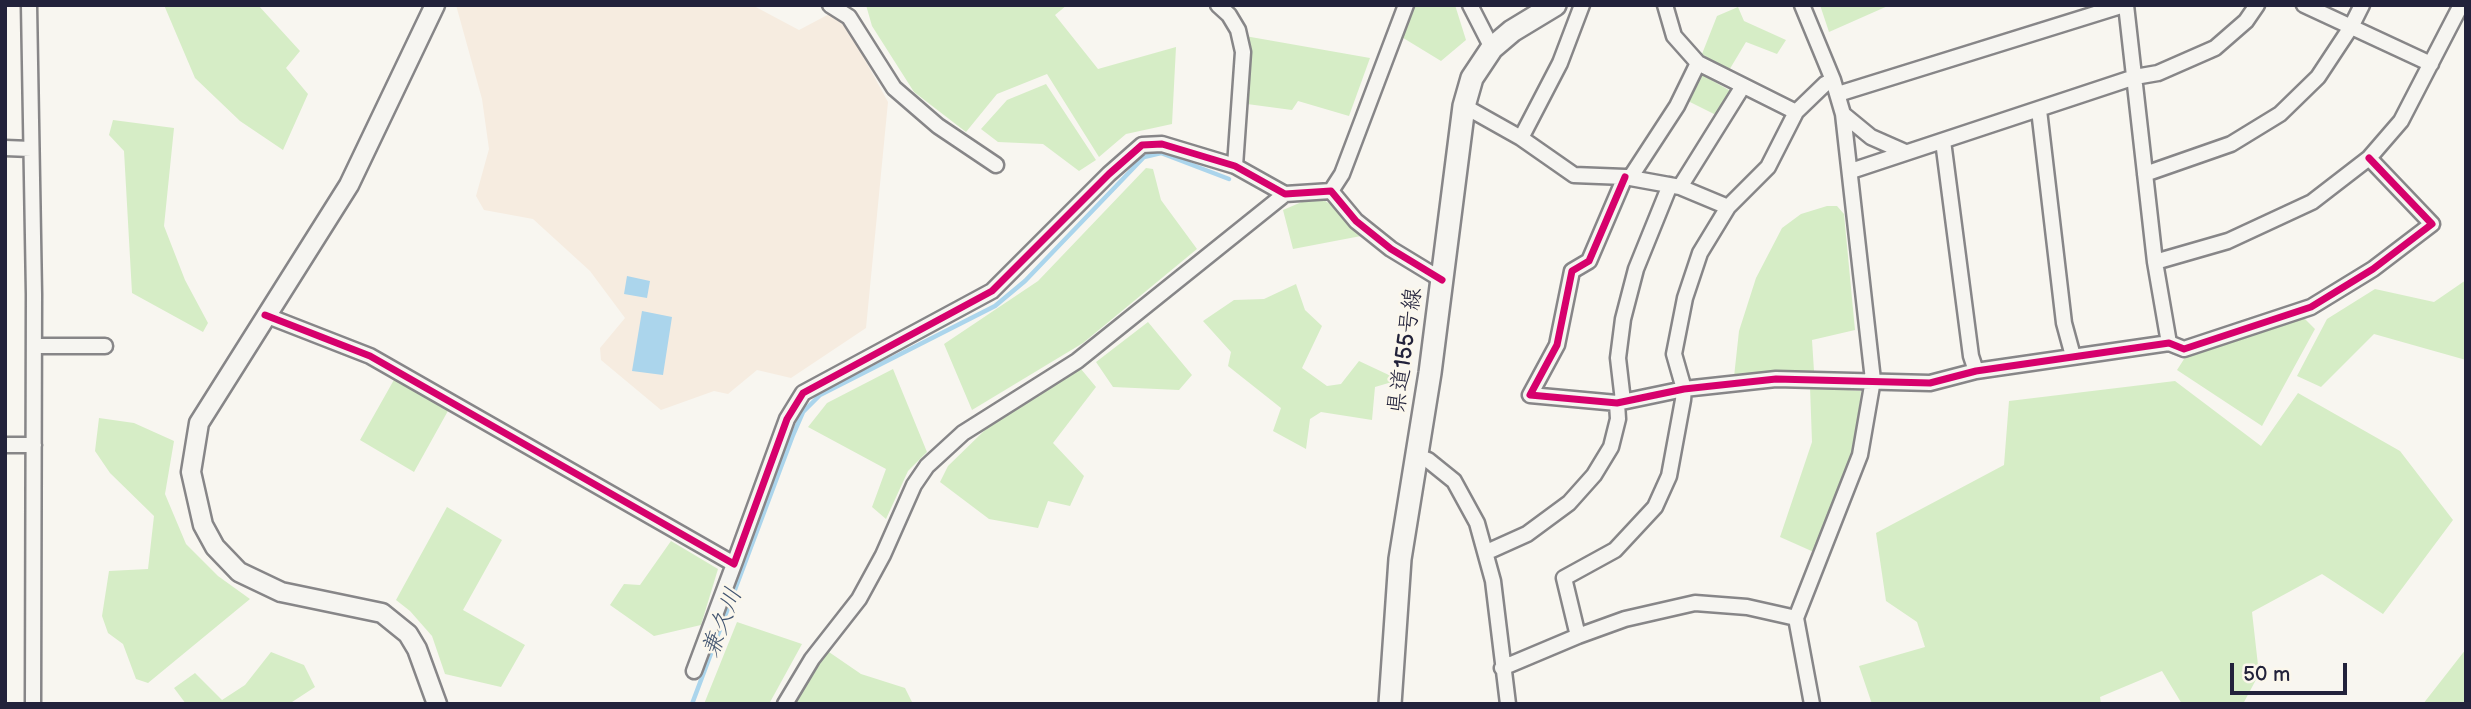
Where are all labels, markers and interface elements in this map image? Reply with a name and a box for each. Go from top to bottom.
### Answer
street label: 県道155号線 [1383,286,1429,416]
water label: 兼久川 [697,584,749,662]
scale bar [2233,650,2350,694]
text: 50 m [2243,662,2290,687]

